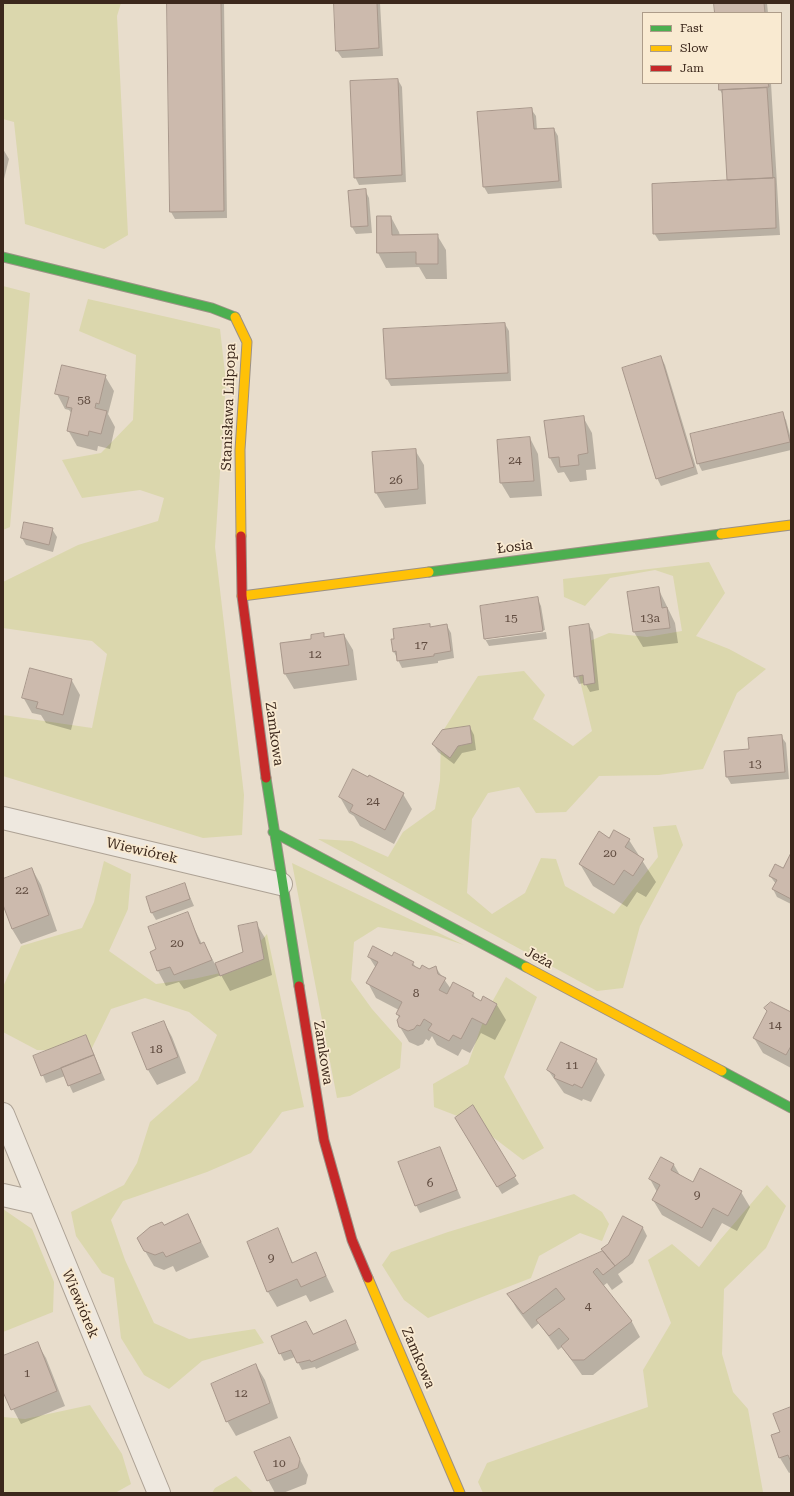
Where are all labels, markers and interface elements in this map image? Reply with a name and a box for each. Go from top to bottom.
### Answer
legend [642,12,782,84]
text: Fast [680,21,703,35]
text: Slow [680,41,708,55]
text: Jam [680,61,704,75]
street label: Stanisława Lilpopa [218,343,240,471]
house number: 58 [77,393,91,407]
house number: 24 [508,453,522,467]
house number: 26 [389,473,403,487]
street label: Łosia [496,536,534,558]
house number: 15 [504,611,518,625]
house number: 13a [640,611,660,625]
house number: 17 [414,638,428,652]
house number: 12 [308,647,322,661]
street label: Zamkowa [261,701,287,767]
house number: 13 [748,757,762,771]
house number: 24 [366,794,380,808]
street label: Wiewiórek [105,835,179,867]
house number: 20 [603,846,617,860]
house number: 22 [15,883,29,897]
house number: 20 [170,936,184,950]
street label: Jeża [522,944,556,972]
house number: 8 [413,986,419,1000]
house number: 14 [768,1018,782,1032]
street label: Zamkowa [310,1020,336,1086]
house number: 18 [149,1042,163,1056]
house number: 11 [565,1058,579,1072]
house number: 6 [427,1176,433,1190]
house number: 9 [694,1188,700,1202]
house number: 9 [268,1251,274,1265]
street label: Wiewiórek [58,1267,102,1341]
house number: 4 [585,1299,591,1313]
street label: Zamkowa [398,1325,438,1391]
house number: 1 [24,1366,30,1380]
house number: 12 [234,1386,248,1400]
house number: 10 [272,1456,286,1470]

